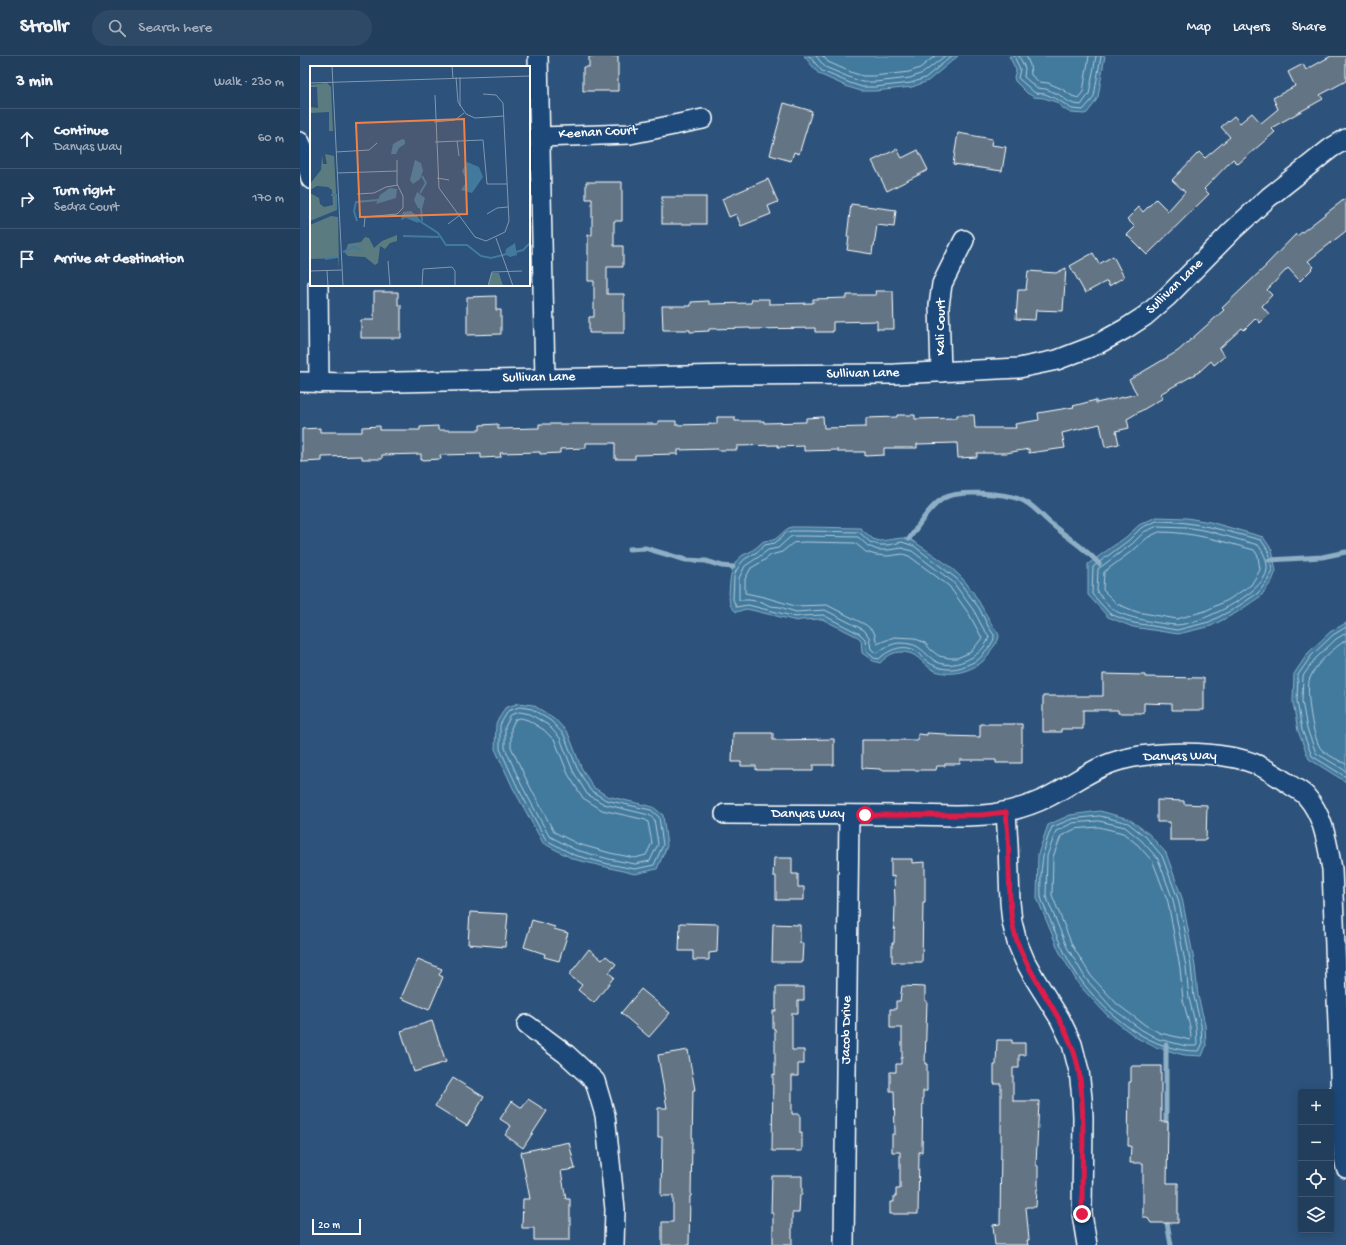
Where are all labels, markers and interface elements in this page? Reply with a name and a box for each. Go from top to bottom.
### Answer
search box [92,10,372,46]
text: Strollr [20,16,68,39]
icon: search [106,17,128,39]
text: Search here [138,19,212,37]
text: Map [1187,19,1211,36]
text: Layers [1233,19,1270,36]
text: Share [1292,19,1326,36]
inset map [310,66,530,286]
text: 3 min [16,72,53,92]
text: Walk · 230 m [214,75,284,90]
text: Continue [54,122,108,140]
street label: Keenan Court [558,122,639,144]
icon: ahead [16,128,38,150]
text: 60 m [258,131,284,146]
text: Danyas Way [54,140,122,155]
text: Turn right [54,182,114,200]
icon: right [16,188,38,210]
text: 170 m [252,191,284,206]
text: Sedra Court [54,200,119,215]
icon: arrive [16,248,38,270]
text: Arrive at destination [54,250,184,268]
street label: Sullivan Lane [1143,255,1208,318]
street label: Kali Court [933,297,950,356]
street label: Sullivan Lane [826,365,900,383]
street label: Sullivan Lane [502,369,576,387]
street label: Danyas Way [1142,748,1217,766]
street label: Danyas Way [770,806,845,823]
route start [856,806,874,824]
street label: Jacob Drive [838,995,856,1064]
map controls [1298,1089,1334,1233]
button: + [1298,1089,1334,1125]
button: − [1298,1125,1334,1161]
button: locate [1298,1161,1334,1197]
button: layers [1298,1197,1334,1233]
route end [1073,1205,1091,1223]
scale bar [312,1217,361,1236]
text: 20 m [318,1220,340,1232]

